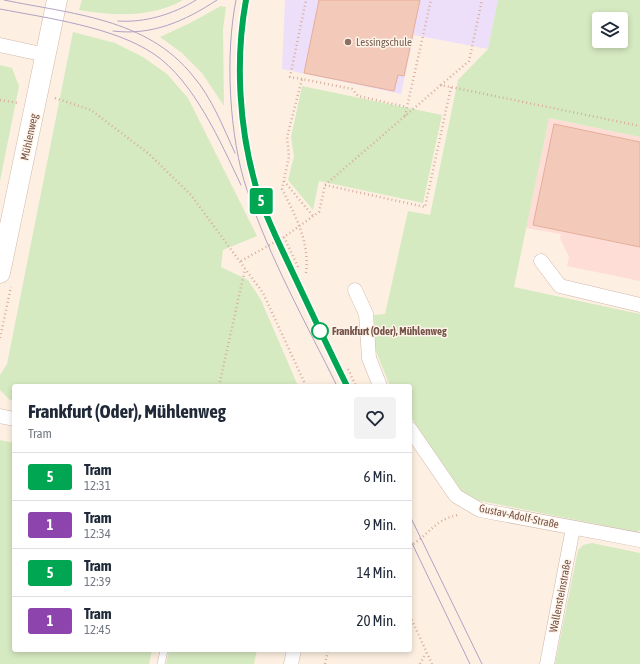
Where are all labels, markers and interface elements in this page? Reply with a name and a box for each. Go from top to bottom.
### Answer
map controls [592,12,628,48]
button: layers [592,12,628,48]
place label: Lessingschule [356,36,412,48]
marker: Lessingschule [343,37,353,47]
street label: Mühlenweg [18,112,40,161]
line badge: 5 [248,188,274,214]
text: 5 [258,193,264,209]
marker: Frankfurt (Oder), Mühlenweg [311,322,329,340]
place label: Frankfurt (Oder), Mühlenweg [332,325,447,337]
button: heart [354,397,396,439]
text: Frankfurt (Oder), Mühlenweg [28,400,226,422]
text: Tram [28,426,52,441]
text: Tram [84,461,112,478]
text: 6 Min. [363,468,396,485]
text: 5 [47,469,53,485]
text: 12:31 [84,478,111,493]
street label: Gustav-Adolf-Straße [478,502,560,530]
text: Tram [84,509,112,526]
text: 9 Min. [363,516,396,533]
text: 1 [47,517,53,533]
text: 12:34 [84,526,111,541]
text: Tram [84,557,112,574]
street label: Wallensteinstraße [547,559,573,633]
text: 14 Min. [356,564,396,581]
text: 5 [47,565,53,581]
text: 12:39 [84,574,111,589]
text: Tram [84,605,112,622]
text: 20 Min. [356,612,396,629]
text: 1 [47,613,53,629]
text: 12:45 [84,622,111,637]

